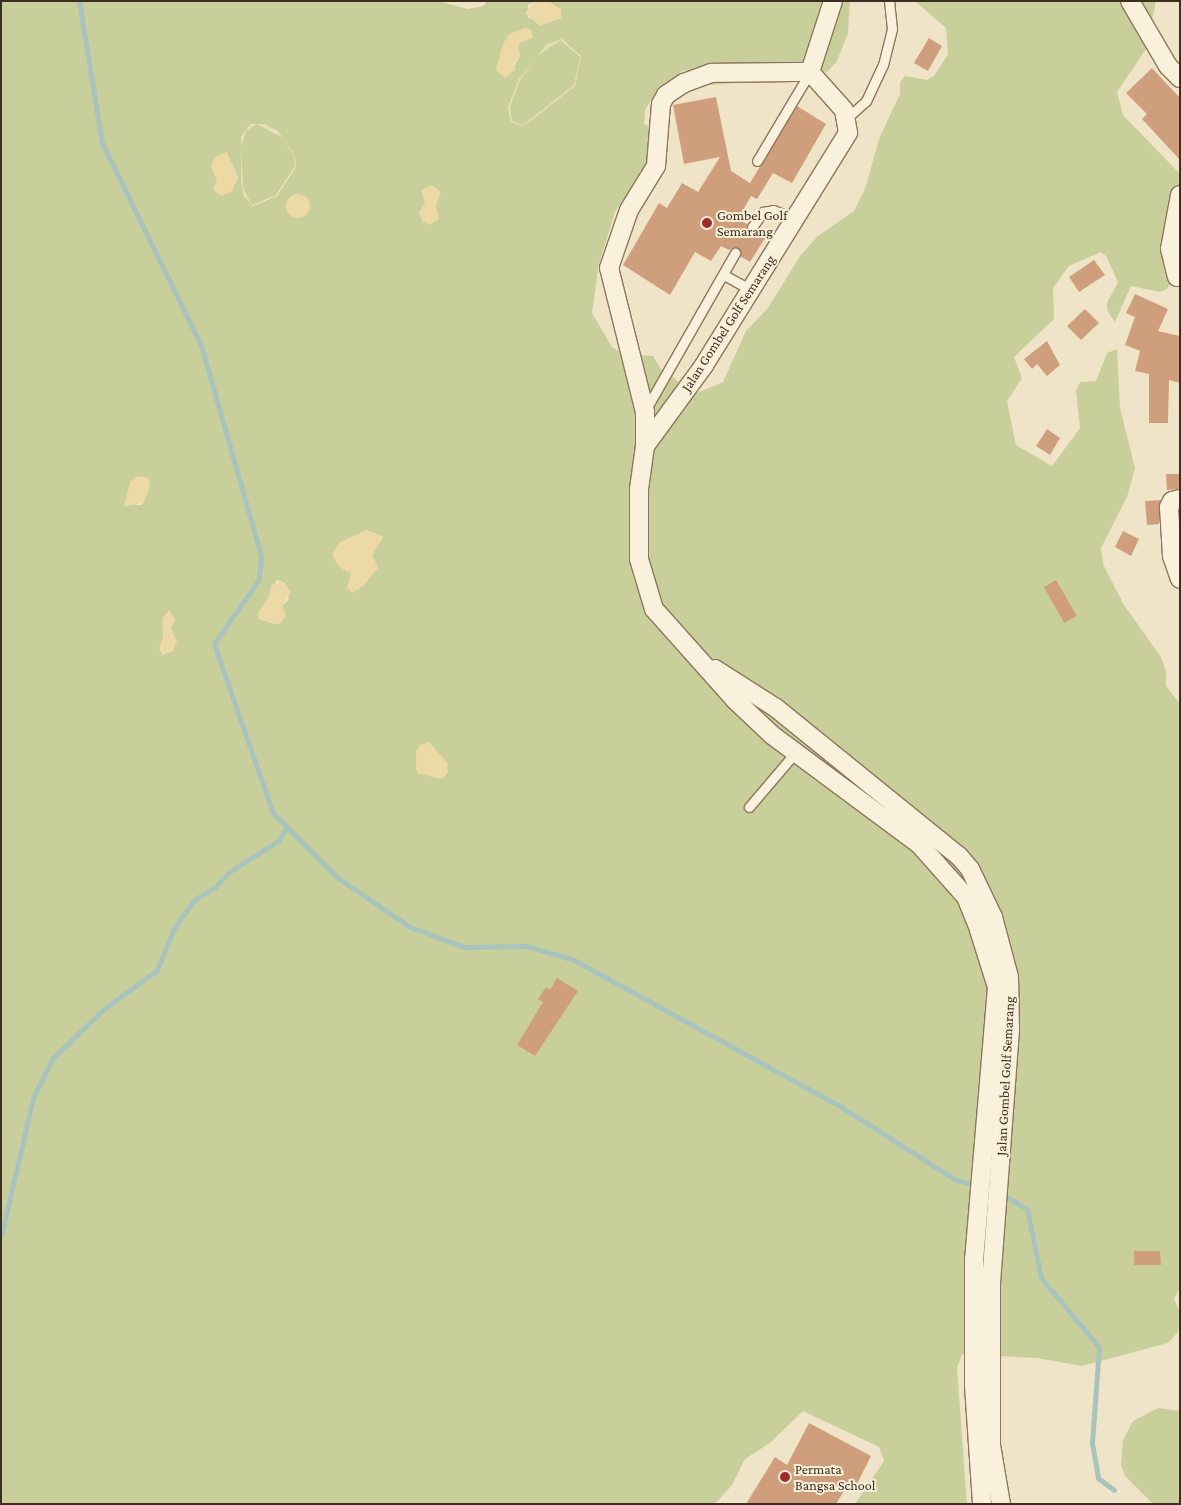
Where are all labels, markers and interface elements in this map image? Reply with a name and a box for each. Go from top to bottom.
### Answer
place label: Gombel Golf Semarang [717,207,787,240]
marker: Gombel Golf Semarang [701,217,713,229]
street label: Jalan Gombel Golf Semarang [677,251,779,395]
street label: Jalan Gombel Golf Semarang [992,996,1018,1156]
place label: Permata Bangsa School [795,1461,875,1494]
marker: Permata Bangsa School [779,1471,791,1483]

